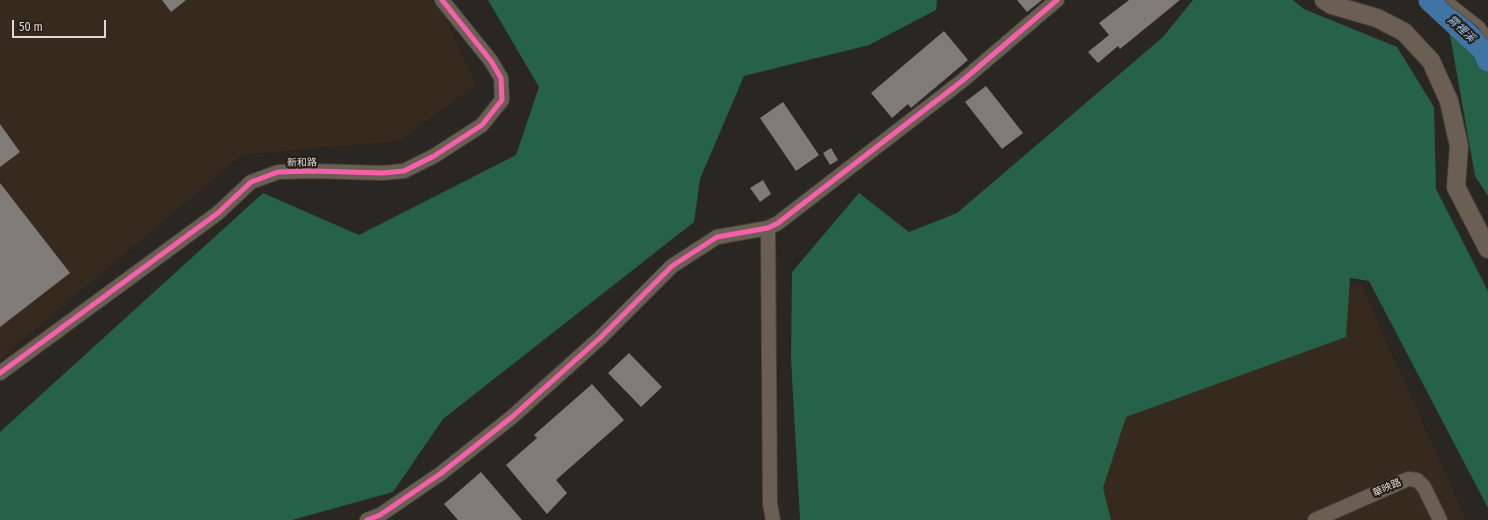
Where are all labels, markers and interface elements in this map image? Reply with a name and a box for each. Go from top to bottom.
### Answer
scale bar [14,12,108,38]
water label: 霄裡溪 [1444,13,1478,45]
text: 50 m [19,20,43,34]
street label: 新和路 [287,157,317,169]
street label: 華映路 [1371,476,1403,500]

